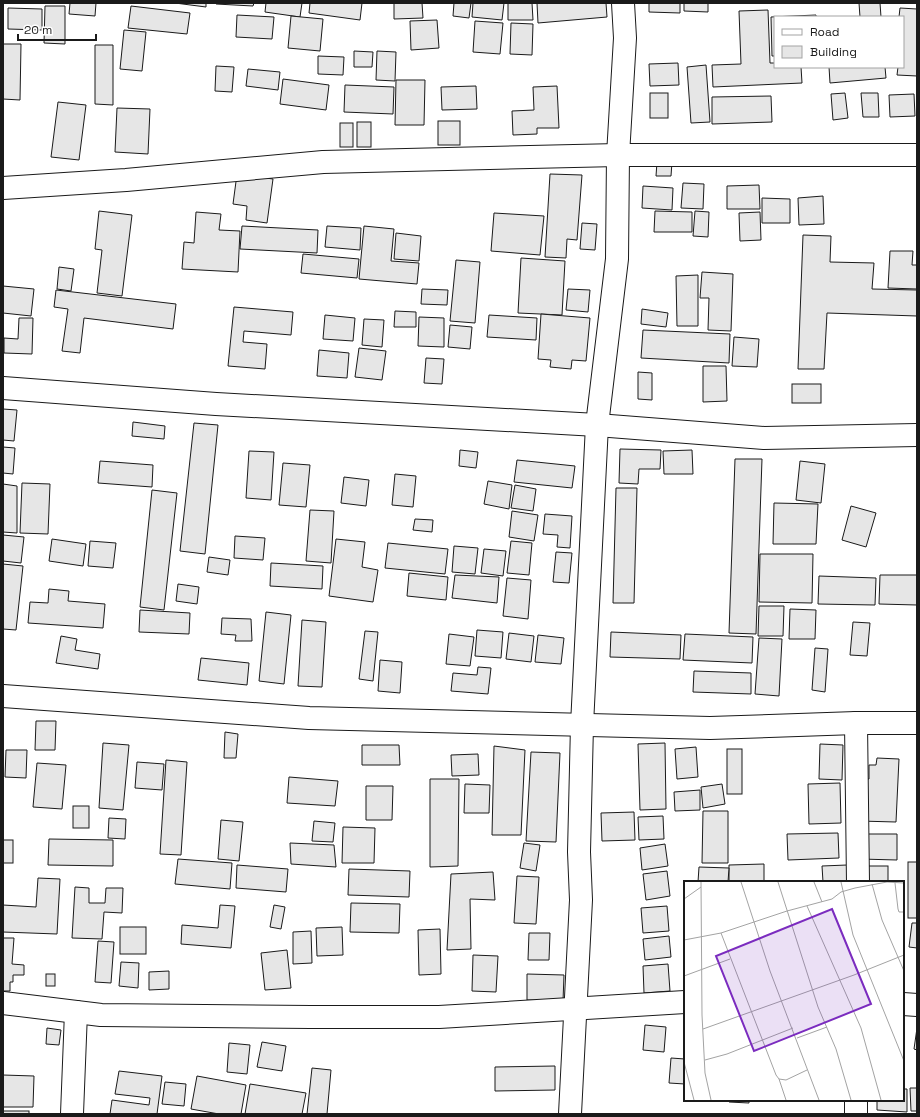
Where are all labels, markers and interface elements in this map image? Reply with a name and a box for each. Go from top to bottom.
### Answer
scale bar [18,16,96,42]
legend [774,16,904,68]
text: 20 m [24,22,52,38]
text: Road [810,24,839,40]
text: Building [810,44,857,60]
inset map [684,881,904,1101]

